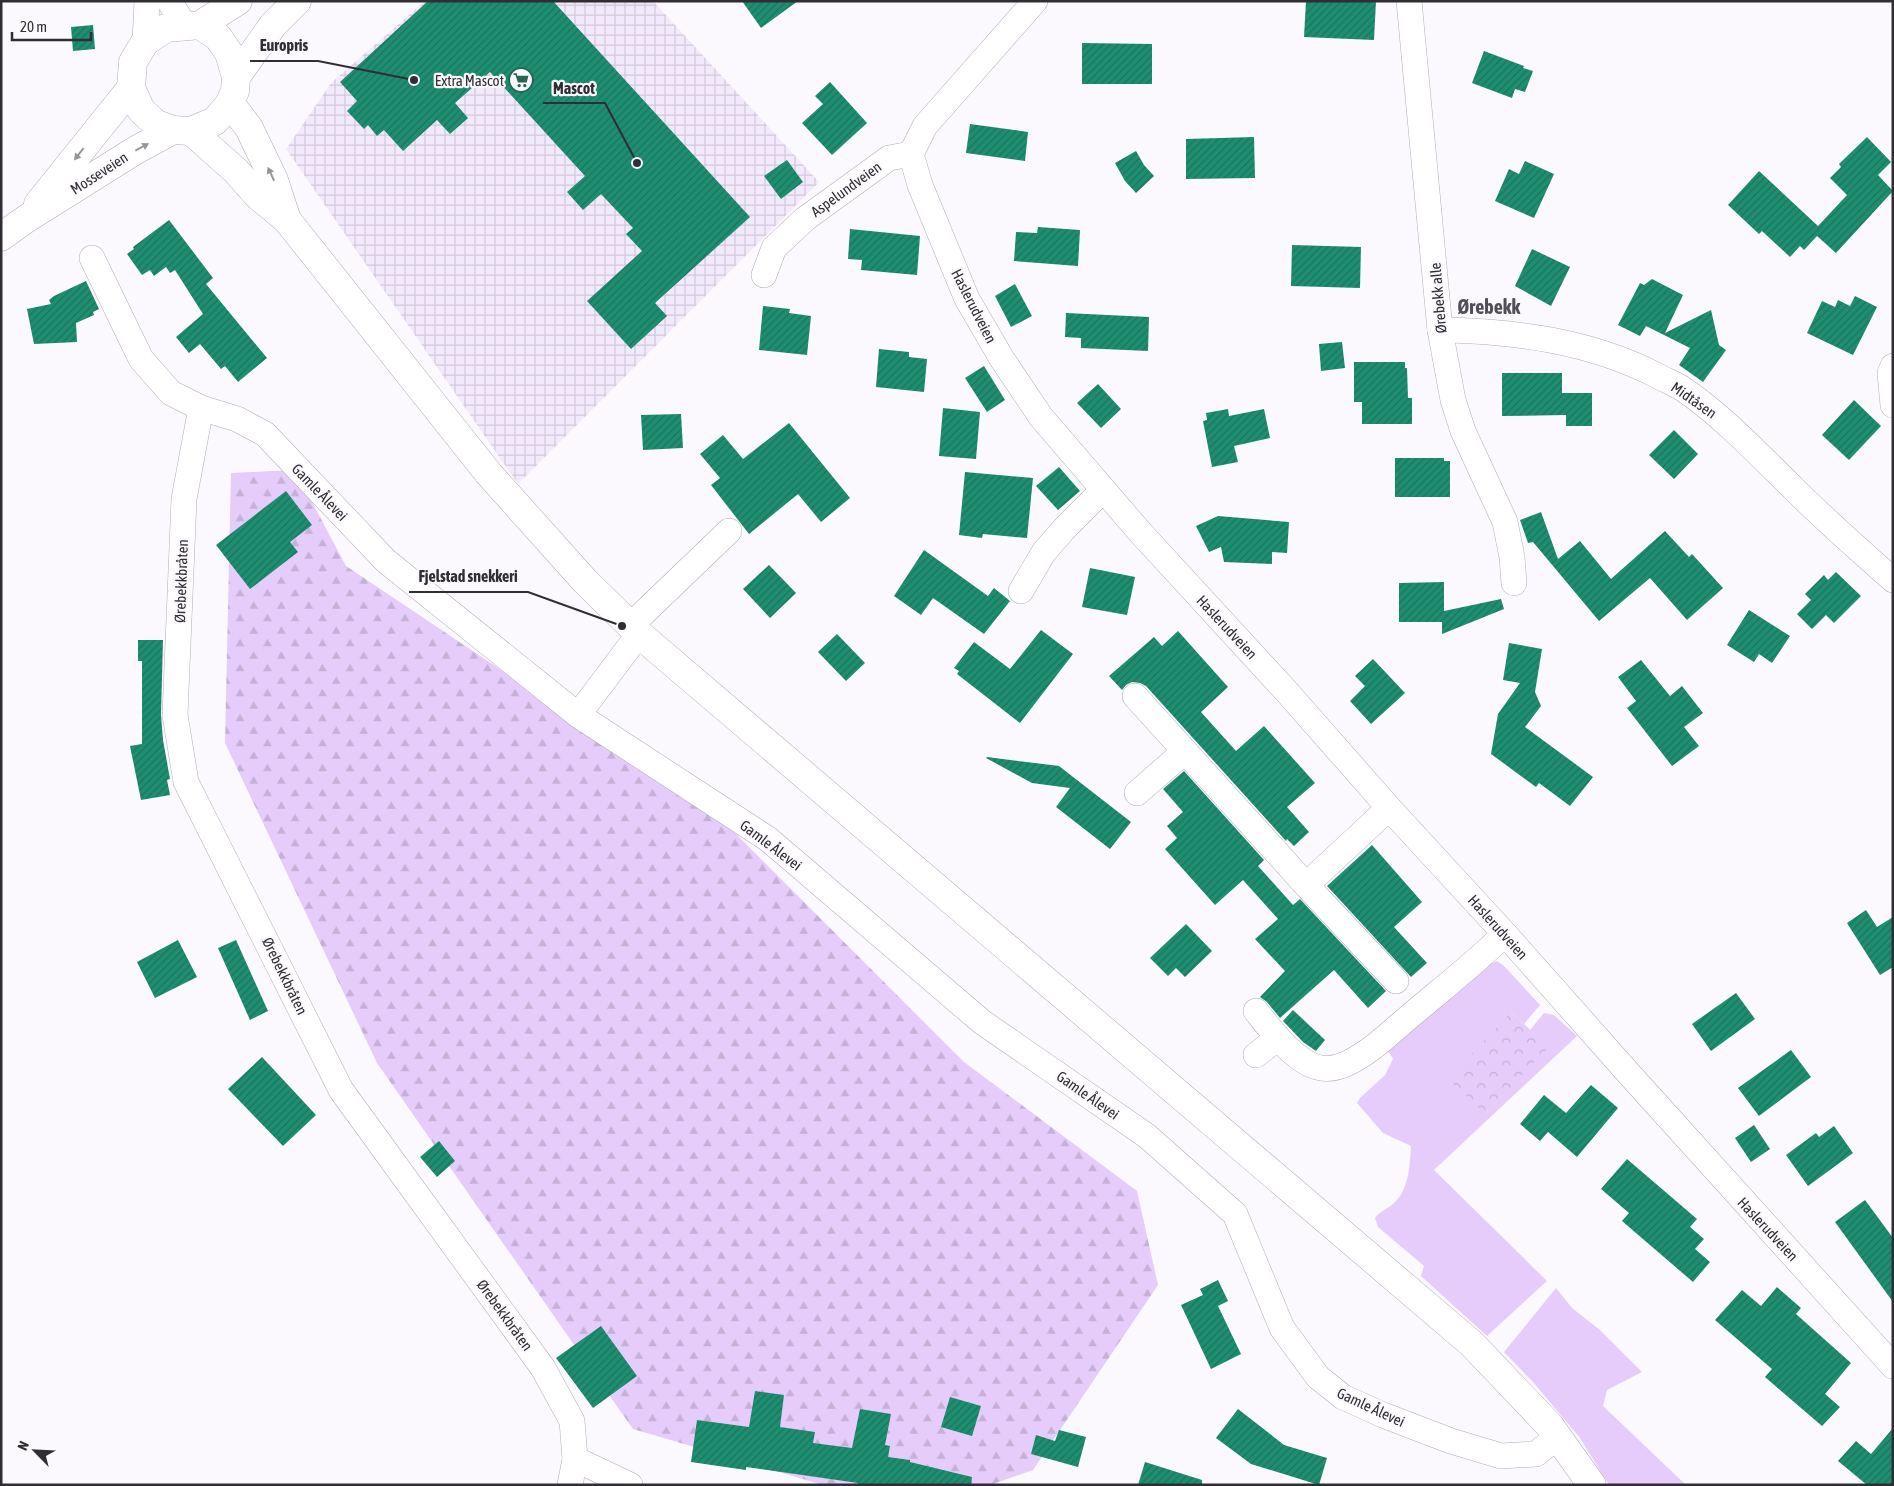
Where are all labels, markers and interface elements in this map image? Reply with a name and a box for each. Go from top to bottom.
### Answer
scale bar [12,10,91,42]
text: 20 m [20,18,47,35]
callout: Europris [250,30,318,61]
text: Europris [260,36,309,54]
supermarket icon: Extra Mascot [508,67,534,93]
place label: Extra Mascot [435,72,504,89]
callout: Mascot [543,72,605,103]
text: Mascot [553,79,595,97]
one-way arrow [135,143,149,151]
one-way arrow [74,147,84,160]
street label: Mosseveien [67,148,131,198]
street label: Aspelundveien [808,158,884,220]
one-way arrow [267,167,275,181]
street label: Ørebekk alle [1426,262,1450,334]
street label: Haslerudveien [948,266,1000,346]
district label: Ørebekk [1458,295,1521,318]
street label: Midtåsen [1668,378,1720,422]
street label: Gamle Ålevei [289,460,351,524]
street label: Ørebekkbråten [171,539,191,623]
callout: Fjelstad snekkeri [409,561,528,592]
text: Fjelstad snekkeri [418,567,518,585]
street label: Haslerudveien [1193,592,1261,662]
street label: Gamle Ålevei [737,816,805,874]
street label: Haslerudveien [1465,891,1531,963]
street label: Ørebekkbråten [259,935,311,1017]
street label: Gamle Ålevei [1053,1067,1123,1123]
street label: Haslerudveien [1734,1194,1802,1264]
street label: Ørebekkbråten [474,1276,536,1354]
street label: Gamle Ålevei [1335,1384,1407,1430]
north arrow [10,1426,60,1476]
text: N [14,1439,32,1453]

